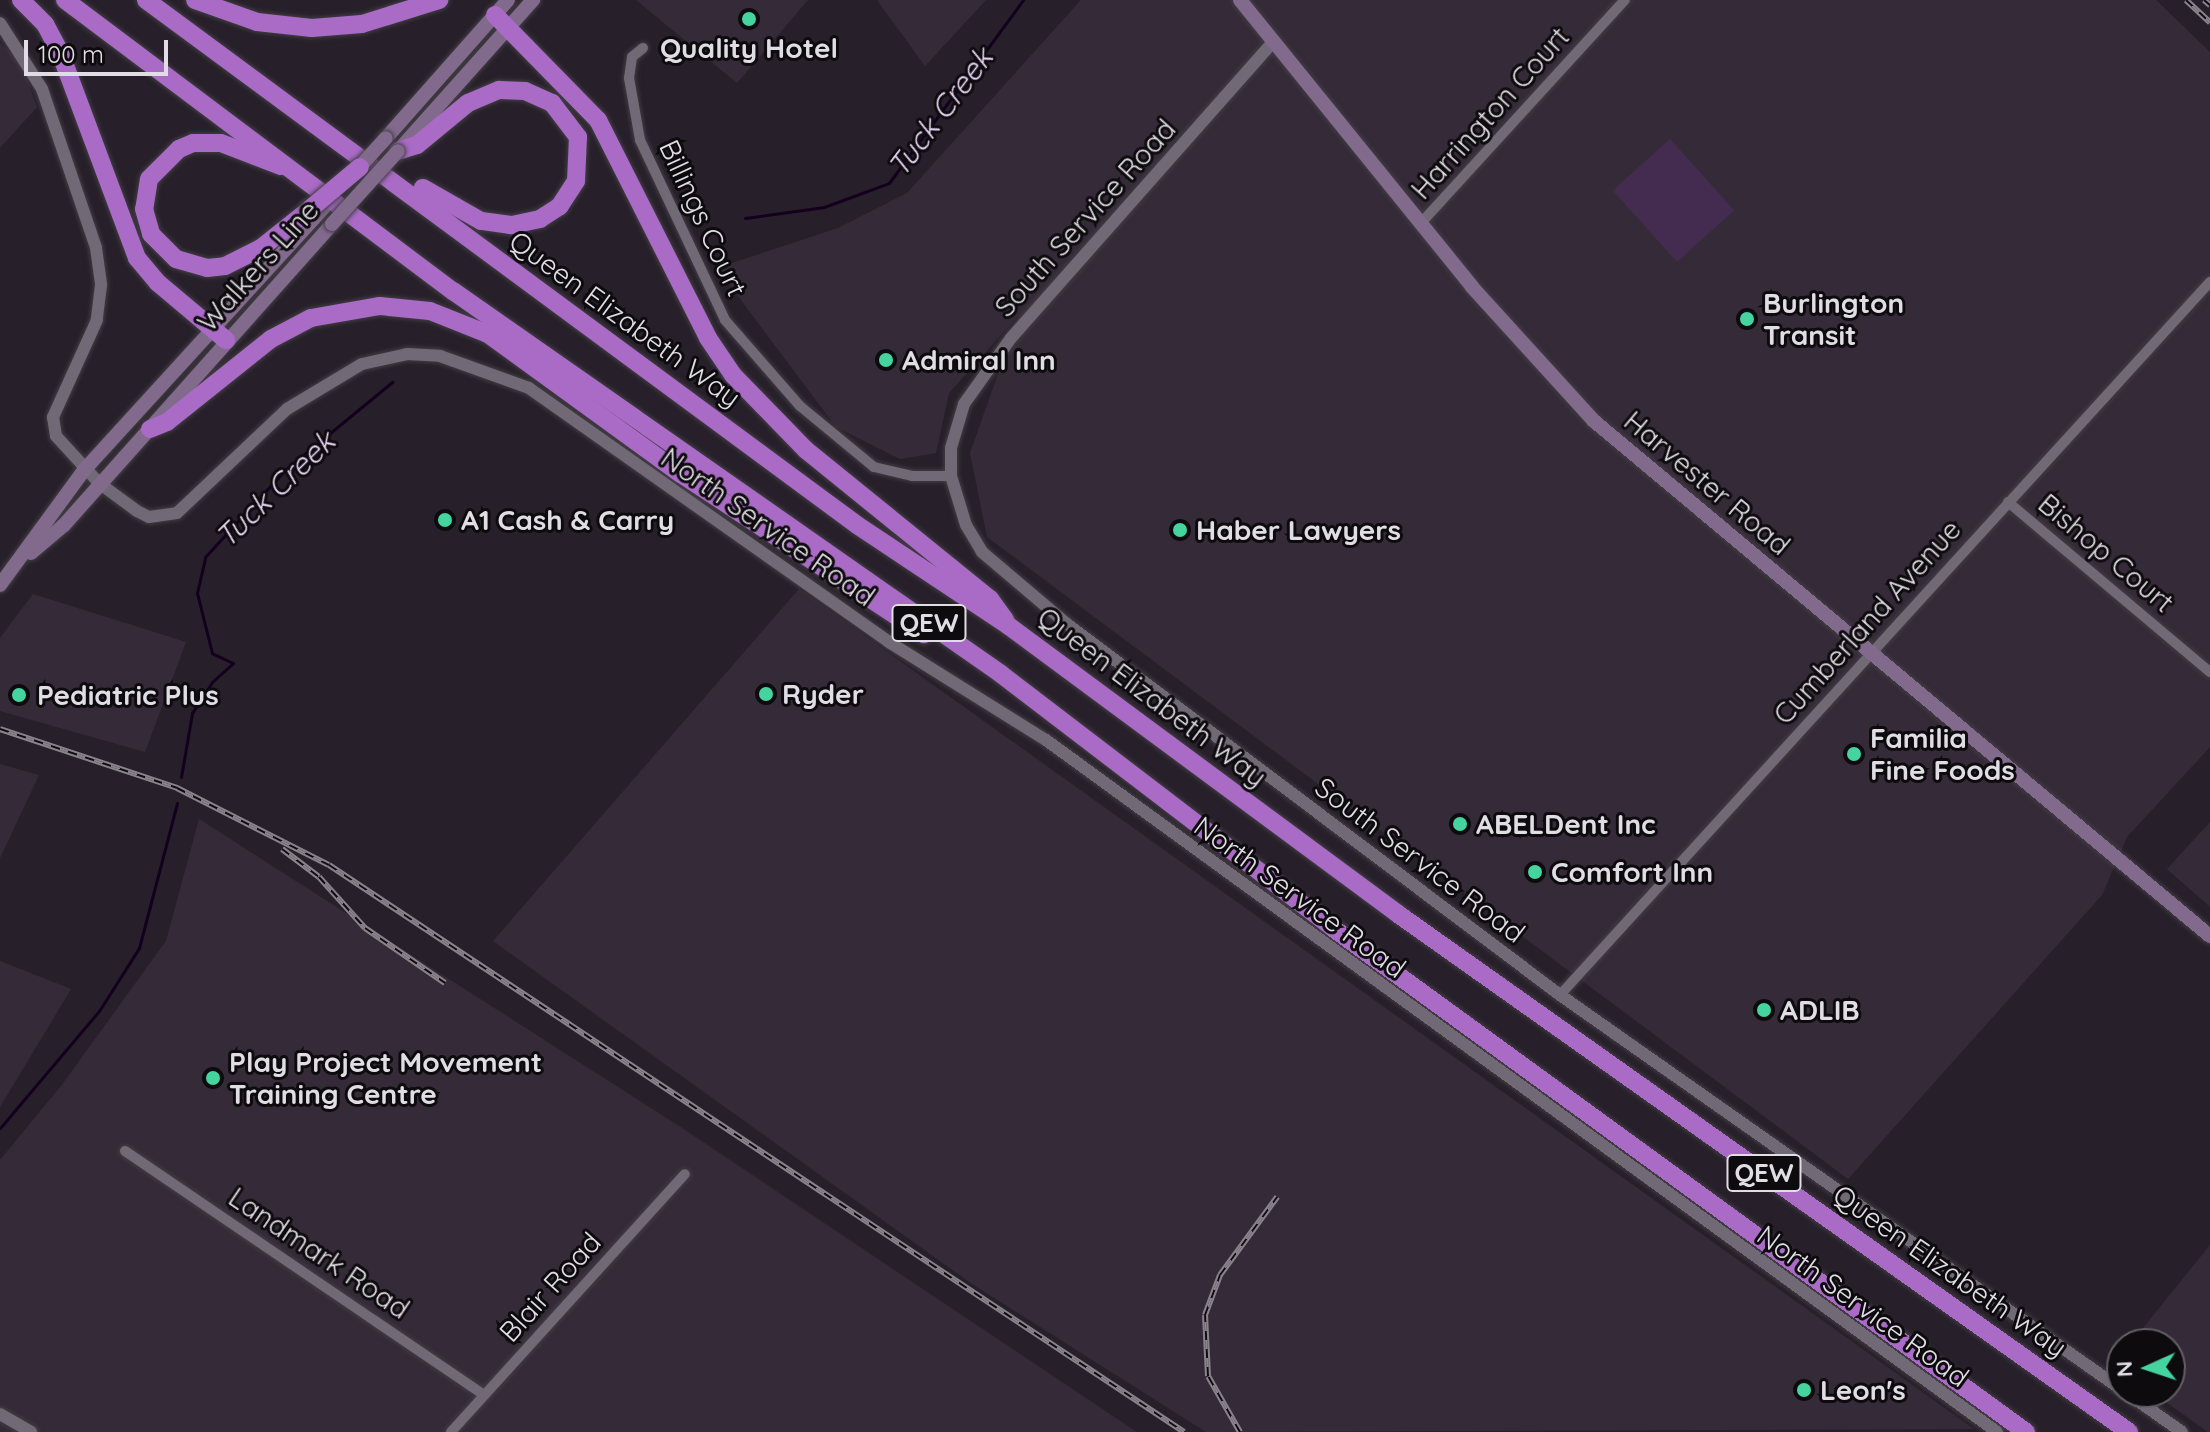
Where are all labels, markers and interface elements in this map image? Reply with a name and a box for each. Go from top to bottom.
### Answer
marker: Quality Hotel [740,10,758,28]
street label: Harrington Court [1404,20,1576,206]
scale bar [28,24,172,74]
place label: Quality Hotel [660,31,838,65]
text: 100 m [38,39,104,69]
water label: Tuck Creek [880,41,1000,183]
street label: South Service Road [988,113,1182,323]
street label: Billings Court [652,134,754,302]
street label: Walkers Line [190,194,326,338]
street label: Queen Elizabeth Way [503,224,747,414]
place label: Burlington Transit [1763,286,1904,352]
marker: Burlington Transit [1738,310,1756,328]
place label: Admiral Inn [902,343,1056,377]
marker: Admiral Inn [877,351,895,369]
street label: Harvester Road [1617,404,1797,562]
water label: Tuck Creek [208,423,342,555]
street label: North Service Road [655,441,881,613]
street label: Bishop Court [2032,487,2180,619]
place label: A1 Cash & Carry [461,503,674,537]
marker: A1 Cash & Carry [436,511,454,529]
place label: Haber Lawyers [1196,513,1401,547]
street label: Cumberland Avenue [1766,513,1968,731]
marker: Haber Lawyers [1171,521,1189,539]
street label: Queen Elizabeth Way [1031,600,1273,794]
road number: QEW [891,601,967,645]
place label: Ryder [782,677,864,711]
place label: Pediatric Plus [37,678,219,712]
marker: Pediatric Plus [8,684,30,706]
marker: Ryder [757,685,775,703]
place label: Familia Fine Foods [1870,721,2015,787]
marker: Familia Fine Foods [1845,745,1863,763]
street label: South Service Road [1309,770,1531,950]
place label: ABELDent Inc [1476,807,1656,841]
street label: North Service Road [1188,809,1412,985]
marker: ABELDent Inc [1451,815,1469,833]
place label: Comfort Inn [1551,855,1713,889]
marker: Comfort Inn [1526,863,1544,881]
place label: ADLIB [1780,993,1860,1027]
marker: ADLIB [1755,1001,1773,1019]
place label: Play Project Movement Training Centre [229,1045,542,1111]
marker: Play Project Movement Training Centre [204,1069,222,1087]
road number: QEW [1726,1151,1802,1195]
street label: Queen Elizabeth Way [1827,1178,2073,1364]
street label: Landmark Road [222,1180,416,1326]
street label: North Service Road [1751,1218,1975,1394]
street label: Blair Road [492,1225,608,1349]
north arrow [2106,1328,2186,1408]
text: N [2110,1360,2138,1378]
place label: Leon's [1820,1373,1906,1407]
marker: Leon's [1795,1381,1813,1399]

